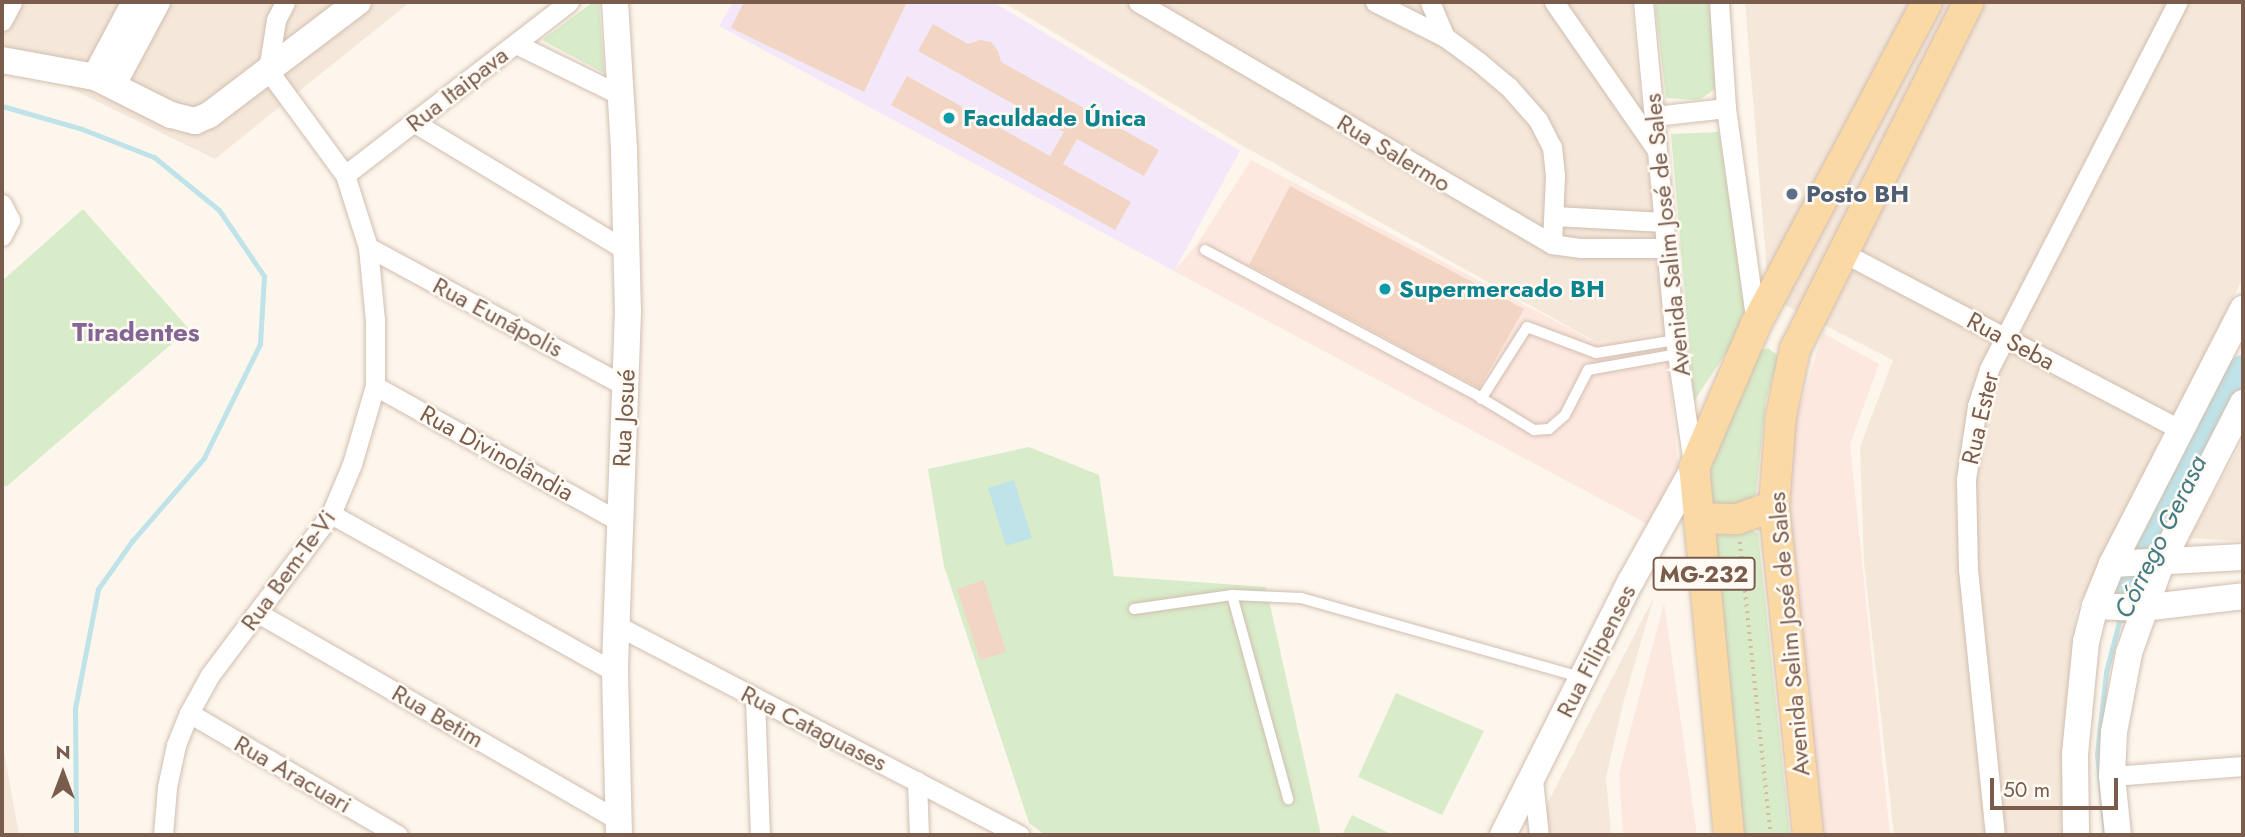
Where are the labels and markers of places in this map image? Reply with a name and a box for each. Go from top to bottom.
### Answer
place label: Faculdade Única [963,104,1146,132]
marker: Faculdade Única [941,110,957,126]
place label: Posto BH [1806,180,1909,208]
marker: Posto BH [1784,186,1800,202]
place label: Supermercado BH [1399,275,1605,303]
marker: Supermercado BH [1377,281,1393,297]

